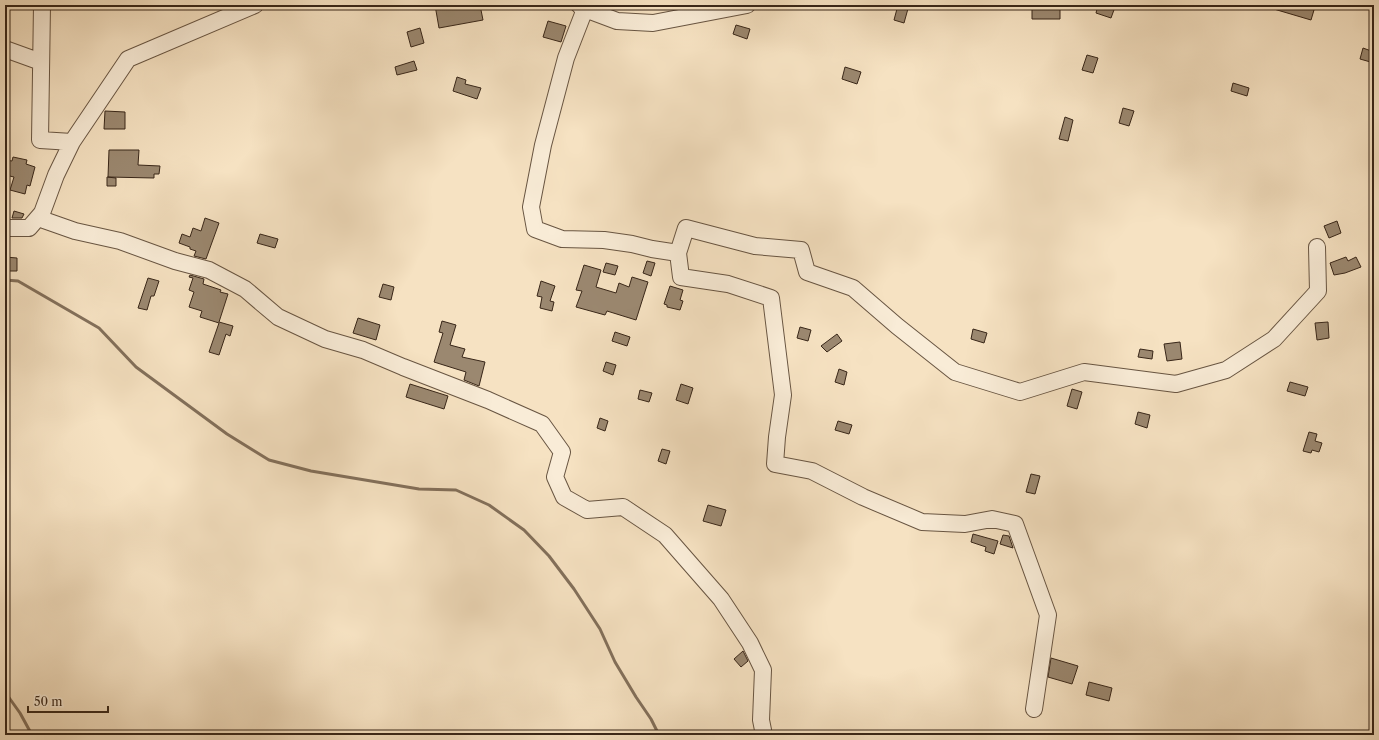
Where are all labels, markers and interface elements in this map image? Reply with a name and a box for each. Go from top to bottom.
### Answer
scale bar [28,688,108,714]
text: 50 m [34,694,63,709]

